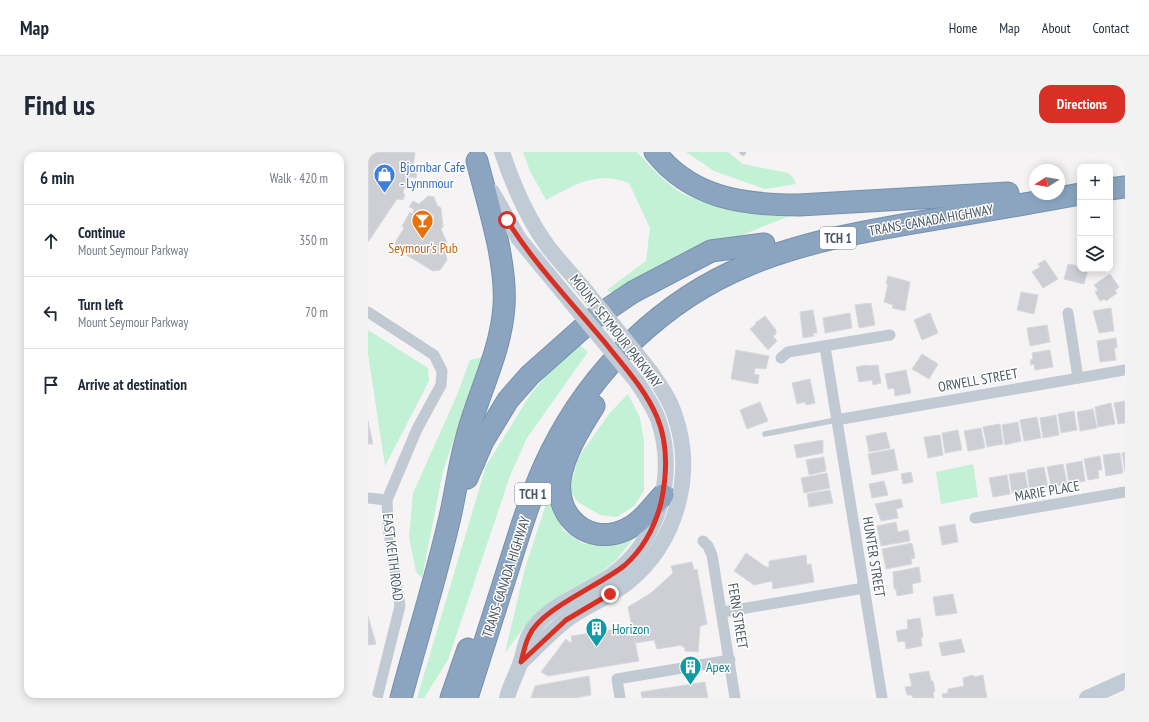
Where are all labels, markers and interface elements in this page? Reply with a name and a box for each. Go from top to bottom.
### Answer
text: Map [20,16,49,40]
text: Home [949,19,977,37]
text: Map [999,19,1020,37]
text: About [1042,19,1071,37]
text: Contact [1093,19,1129,37]
button: Directions [1039,85,1125,123]
text: Find us [24,86,95,123]
place label: Bjornbar Cafe - Lynnmour [400,158,465,192]
shop icon: Bjornbar Cafe - Lynnmour [371,162,397,195]
north arrow [1029,164,1065,200]
map controls [1077,164,1113,272]
button: + [1077,164,1113,200]
text: 6 min [40,167,74,189]
text: Walk · 420 m [270,170,328,187]
street label: TRANS-CANADA HIGHWAY [867,200,995,240]
button: − [1077,200,1113,236]
bar icon: Seymour's Pub [410,207,436,240]
route start [498,211,516,229]
text: Continue [78,223,125,242]
road number: TCH 1 [820,227,856,249]
icon: ahead [40,230,62,252]
text: 350 m [299,232,328,249]
button: layers [1077,236,1113,272]
place label: Seymour's Pub [388,239,458,257]
text: Mount Seymour Parkway [78,242,188,259]
street label: MOUNT SEYMOUR PARKWAY [566,271,666,392]
text: Turn left [78,295,123,314]
icon: left [40,302,62,324]
text: 70 m [305,304,328,321]
text: Mount Seymour Parkway [78,314,188,331]
street label: ORWELL STREET [937,364,1020,396]
icon: arrive [40,374,62,396]
text: Arrive at destination [78,375,187,394]
street label: MARIE PLACE [1013,476,1081,506]
road number: TCH 1 [515,483,551,505]
street label: EAST KEITH ROAD [379,512,407,602]
street label: TRANS-CANADA HIGHWAY [478,514,534,640]
street label: HUNTER STREET [859,515,889,599]
street label: FERN STREET [724,582,752,651]
route end [601,585,619,603]
building icon: Horizon [584,616,610,649]
place label: Horizon [612,620,650,638]
building icon: Apex [677,654,703,687]
place label: Apex [706,658,730,676]

